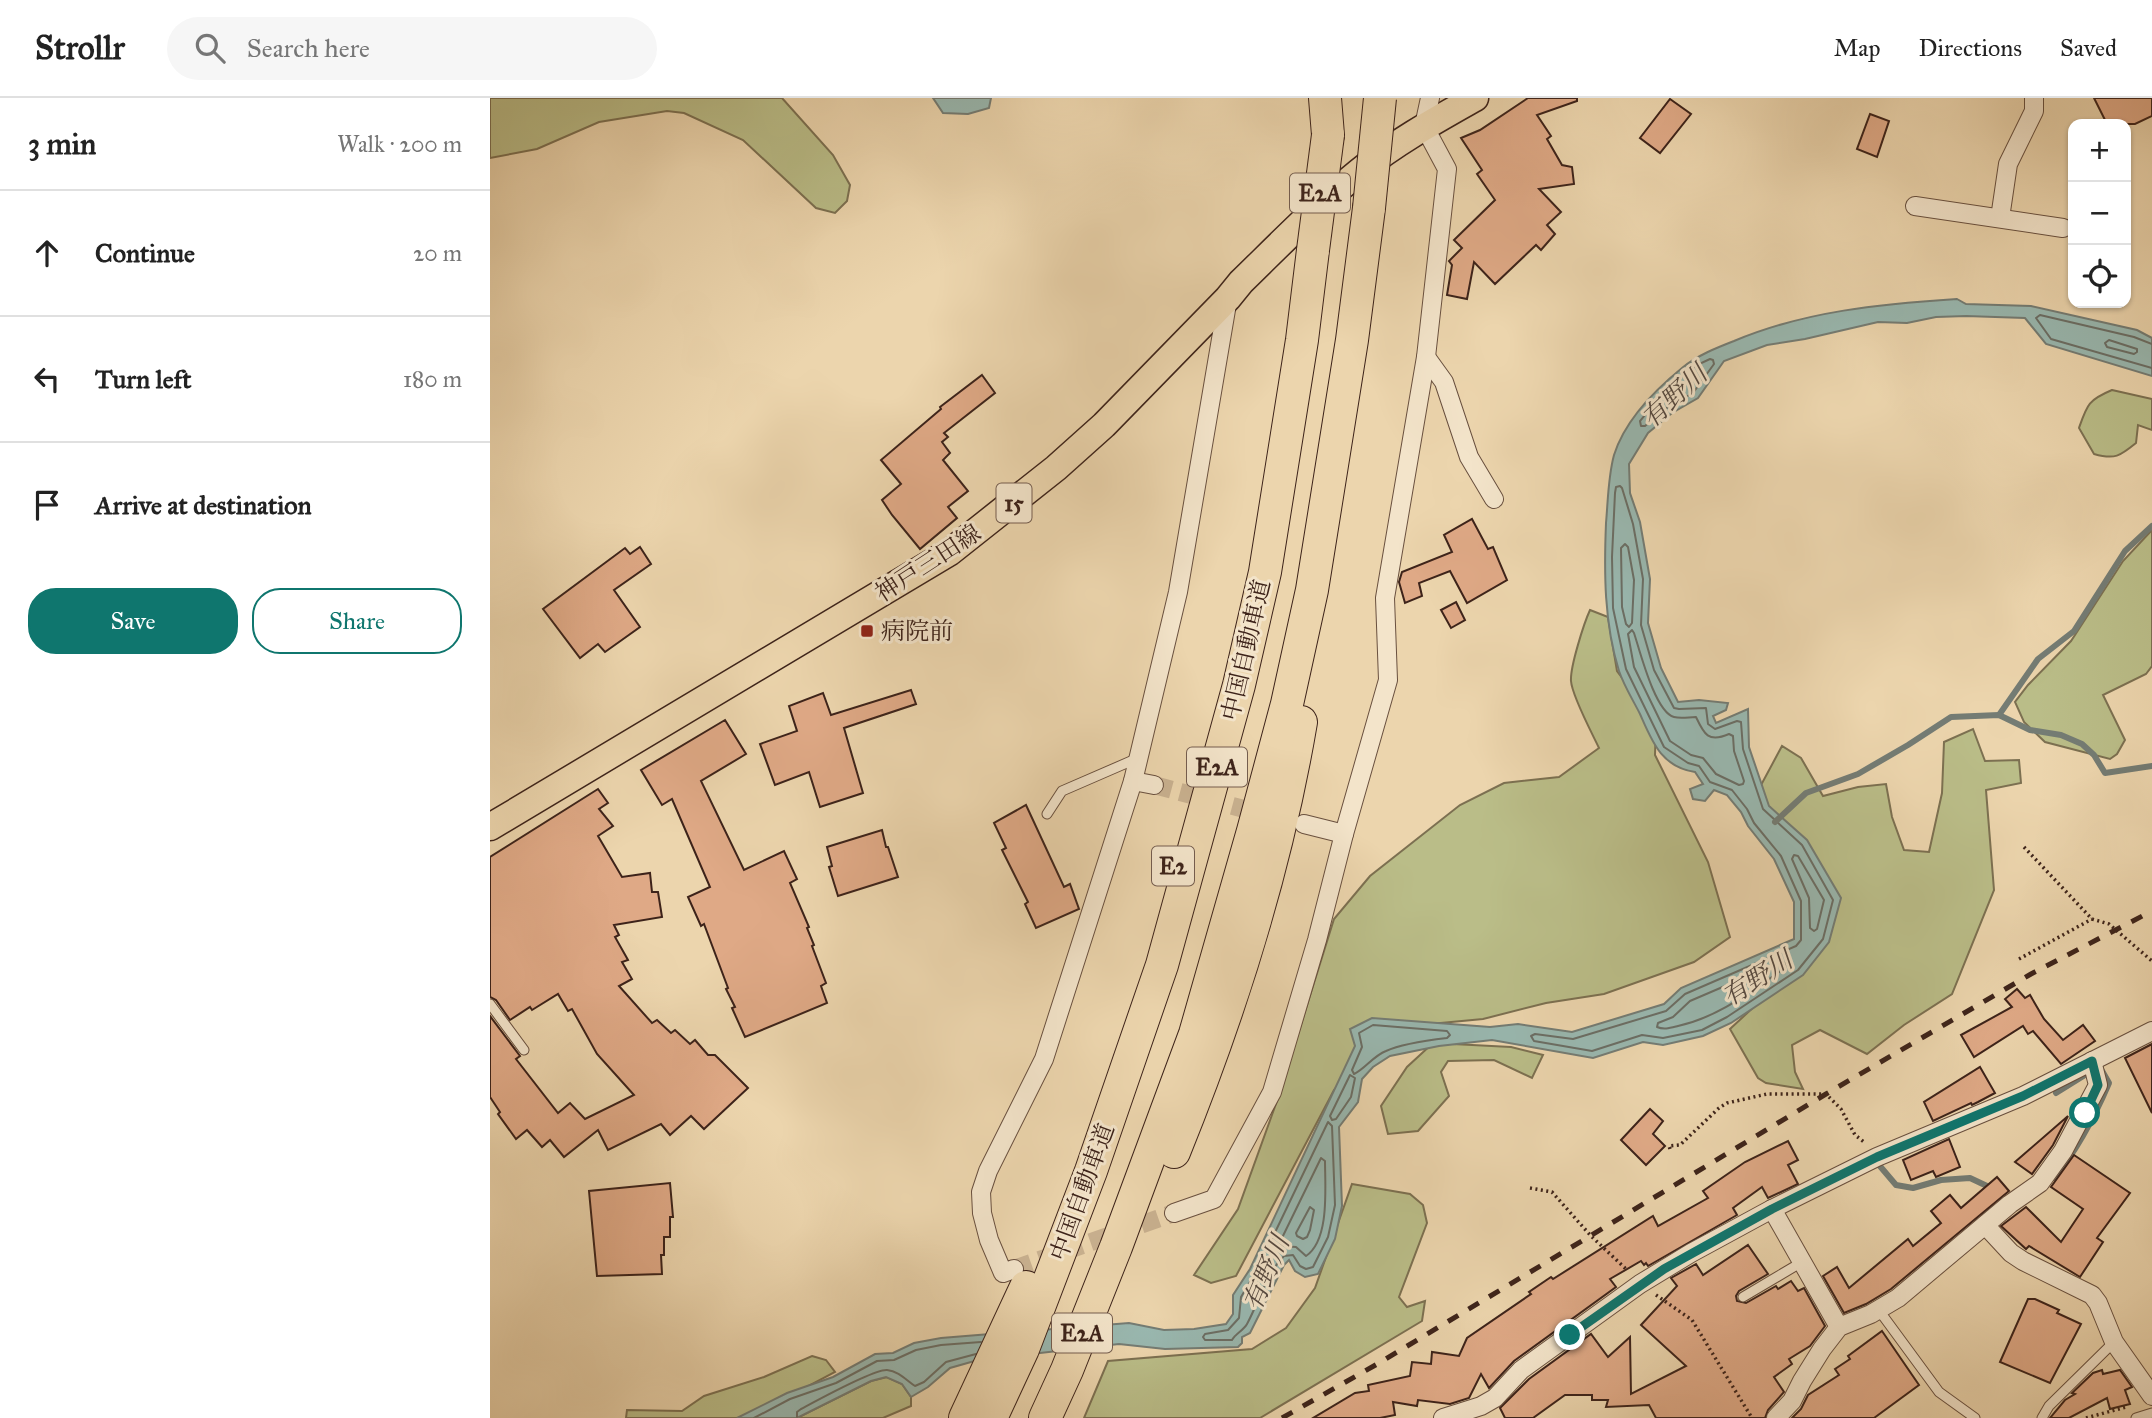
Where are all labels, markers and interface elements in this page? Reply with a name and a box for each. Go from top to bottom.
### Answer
search box [167,17,657,80]
text: Strollr [35,28,125,68]
icon: search [191,29,229,67]
text: Search here [247,32,370,64]
text: Map [1834,33,1881,63]
text: Directions [1919,33,2022,63]
text: Saved [2060,33,2117,63]
map controls [2068,119,2131,308]
button: + [2068,119,2131,182]
text: 3 min [28,126,96,162]
text: Walk · 200 m [337,130,462,158]
road number: E2A [1290,174,1350,212]
button: − [2068,182,2131,245]
icon: ahead [28,234,66,272]
text: Continue [95,237,195,269]
text: 20 m [413,239,462,267]
button: locate [2068,245,2131,308]
water label: 有野川 [1635,356,1716,434]
icon: left [28,360,66,398]
text: Turn left [95,363,191,395]
text: 180 m [403,365,462,393]
road number: 15 [996,484,1032,522]
icon: arrive [28,486,66,524]
text: Arrive at destination [95,489,312,521]
street label: 神戸三田線 [870,518,986,608]
street label: 中国自動車道 [1215,576,1277,724]
button: Save [28,588,238,654]
button: Share [252,588,462,654]
place label: 病院前 [881,616,953,646]
marker: 病院前 [859,623,875,639]
road number: E2A [1187,748,1247,786]
road number: E2 [1152,846,1194,886]
water label: 有野川 [1716,942,1801,1013]
route start [2069,1097,2100,1128]
street label: 中国自動車道 [1043,1119,1121,1265]
water label: 有野川 [1236,1228,1297,1315]
road number: E2A [1052,1314,1112,1352]
route end [1554,1319,1585,1350]

